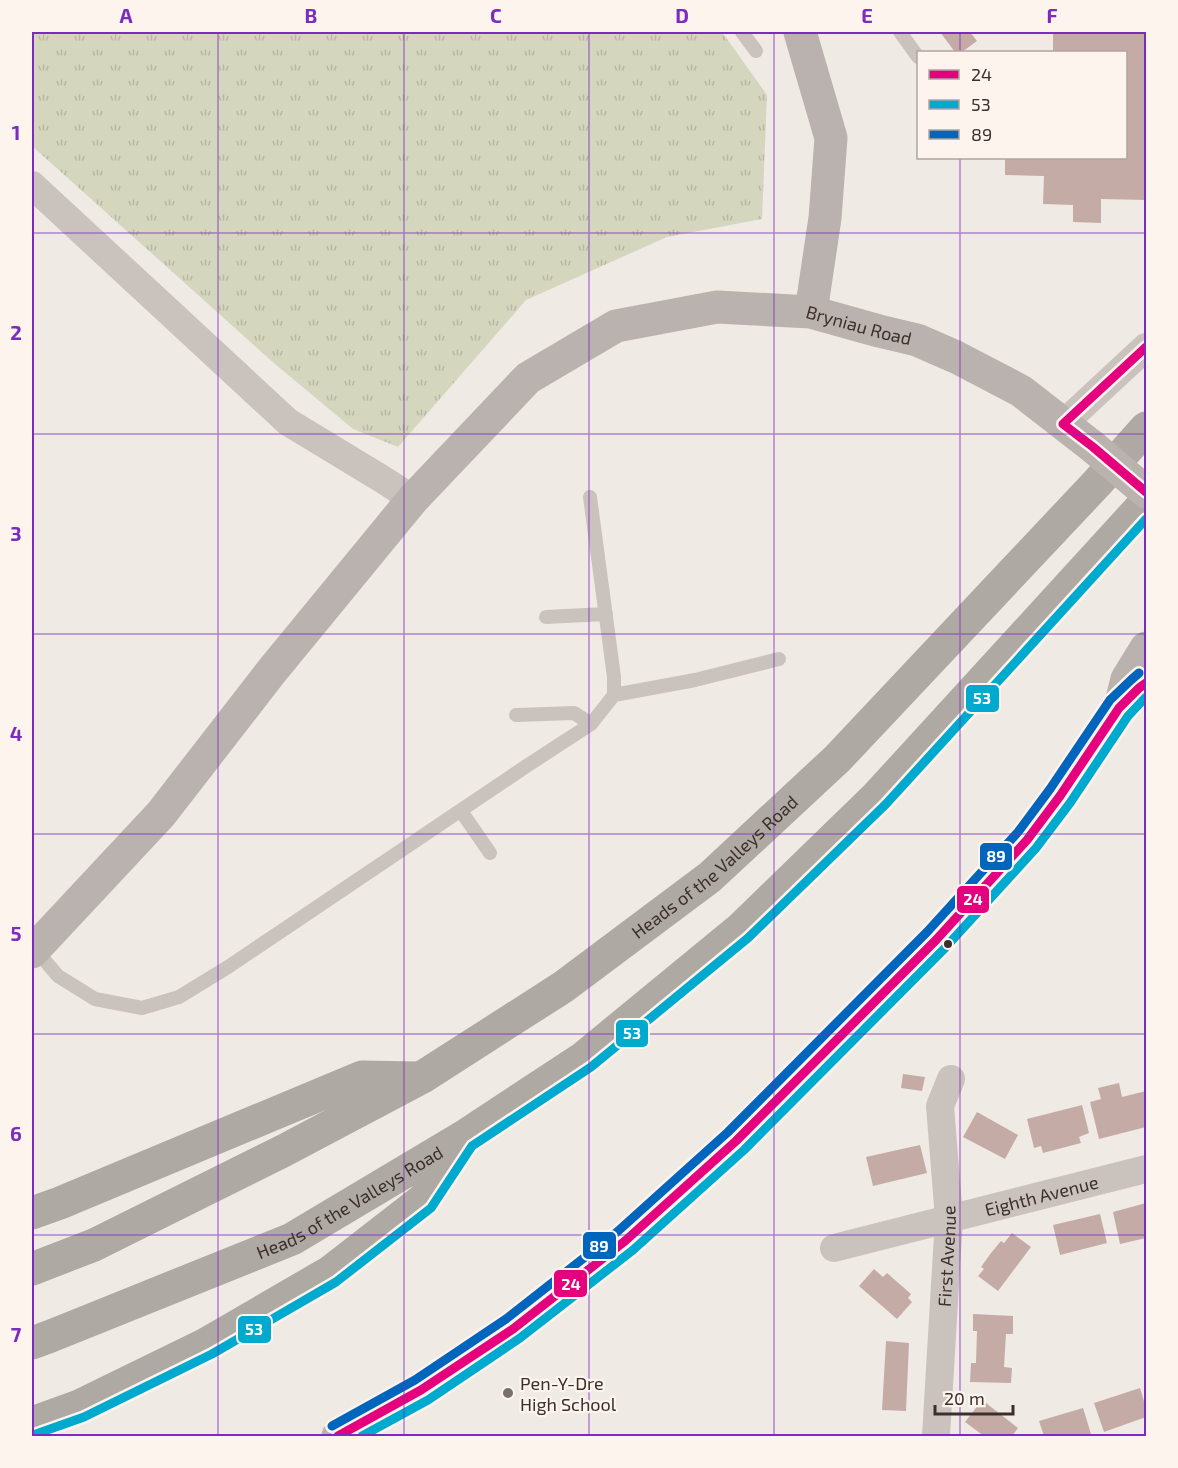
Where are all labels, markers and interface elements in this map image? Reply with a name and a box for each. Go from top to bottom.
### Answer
text: A [119,3,133,27]
text: B [305,3,317,27]
text: C [490,3,502,27]
text: D [675,3,689,27]
text: E [861,3,873,27]
text: F [1046,3,1058,27]
legend [917,51,1127,159]
text: 24 [971,63,992,85]
text: 53 [971,93,991,115]
text: 1 [12,120,20,144]
text: 89 [971,123,992,145]
street label: Bryniau Road [804,300,914,349]
text: 2 [10,320,22,344]
text: 3 [10,521,22,545]
line badge: 53 [965,684,1000,713]
text: 53 [973,688,991,707]
text: 4 [10,721,23,745]
street label: Heads of the Valleys Road [627,790,802,943]
line badge: 89 [979,842,1013,871]
text: 89 [986,846,1006,865]
line badge: 24 [956,885,990,914]
text: 24 [963,889,983,908]
text: 5 [10,921,22,945]
unlabelled marker [942,938,954,950]
line badge: 53 [615,1019,649,1048]
text: 53 [623,1023,641,1042]
text: 6 [10,1121,22,1145]
street label: Heads of the Valleys Road [253,1141,447,1263]
street label: Eighth Avenue [982,1171,1101,1220]
street label: First Avenue [933,1205,960,1308]
line badge: 89 [582,1231,617,1260]
text: 89 [589,1236,609,1255]
line badge: 24 [553,1269,588,1298]
text: 24 [561,1274,581,1293]
line badge: 53 [237,1315,272,1344]
text: 53 [245,1319,263,1338]
text: 7 [11,1322,22,1346]
place label: Pen-Y-Dre High School [520,1372,617,1415]
scale bar [935,1378,1013,1416]
marker: Pen-Y-Dre High School [501,1386,515,1400]
text: 20 m [944,1387,985,1409]

